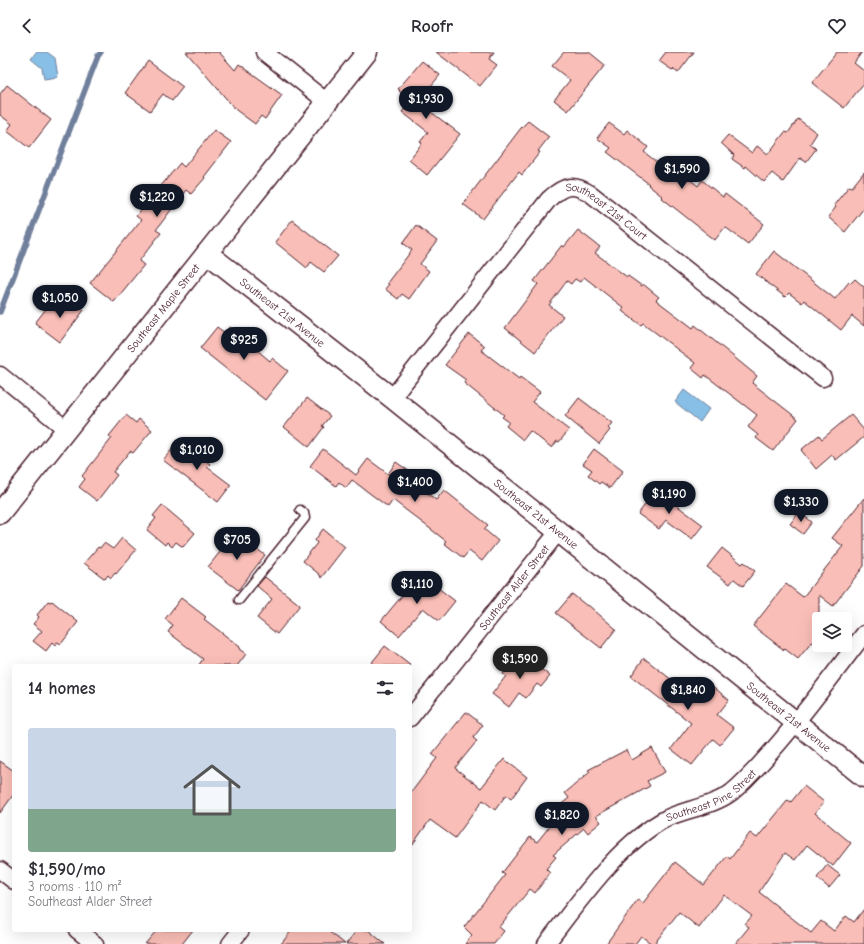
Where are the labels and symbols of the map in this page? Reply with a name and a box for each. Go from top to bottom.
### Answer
pin: $1,930 [393,86,459,120]
pin: $1,590 [649,156,715,190]
street label: Southeast 21st Court [565,180,650,243]
pin: $1,220 [124,184,190,218]
street label: Southeast Maple Street [124,261,203,355]
street label: Southeast 21st Avenue [237,275,328,350]
pin: $1,050 [27,285,93,319]
pin: $925 [220,327,268,361]
pin: $1,010 [164,437,230,471]
pin: $1,400 [382,469,448,503]
street label: Southeast 21st Avenue [491,476,581,552]
pin: $1,190 [636,481,702,515]
pin: $1,330 [768,489,834,523]
pin: $705 [213,527,261,561]
street label: Southeast Alder Street [476,542,552,632]
pin: $1,110 [384,571,450,605]
pin: $1,590 [487,646,553,680]
pin: $1,840 [655,677,721,711]
street label: Southeast 21st Avenue [744,679,834,755]
street label: Southeast Pine Street [664,766,759,824]
pin: $1,820 [529,802,595,836]

